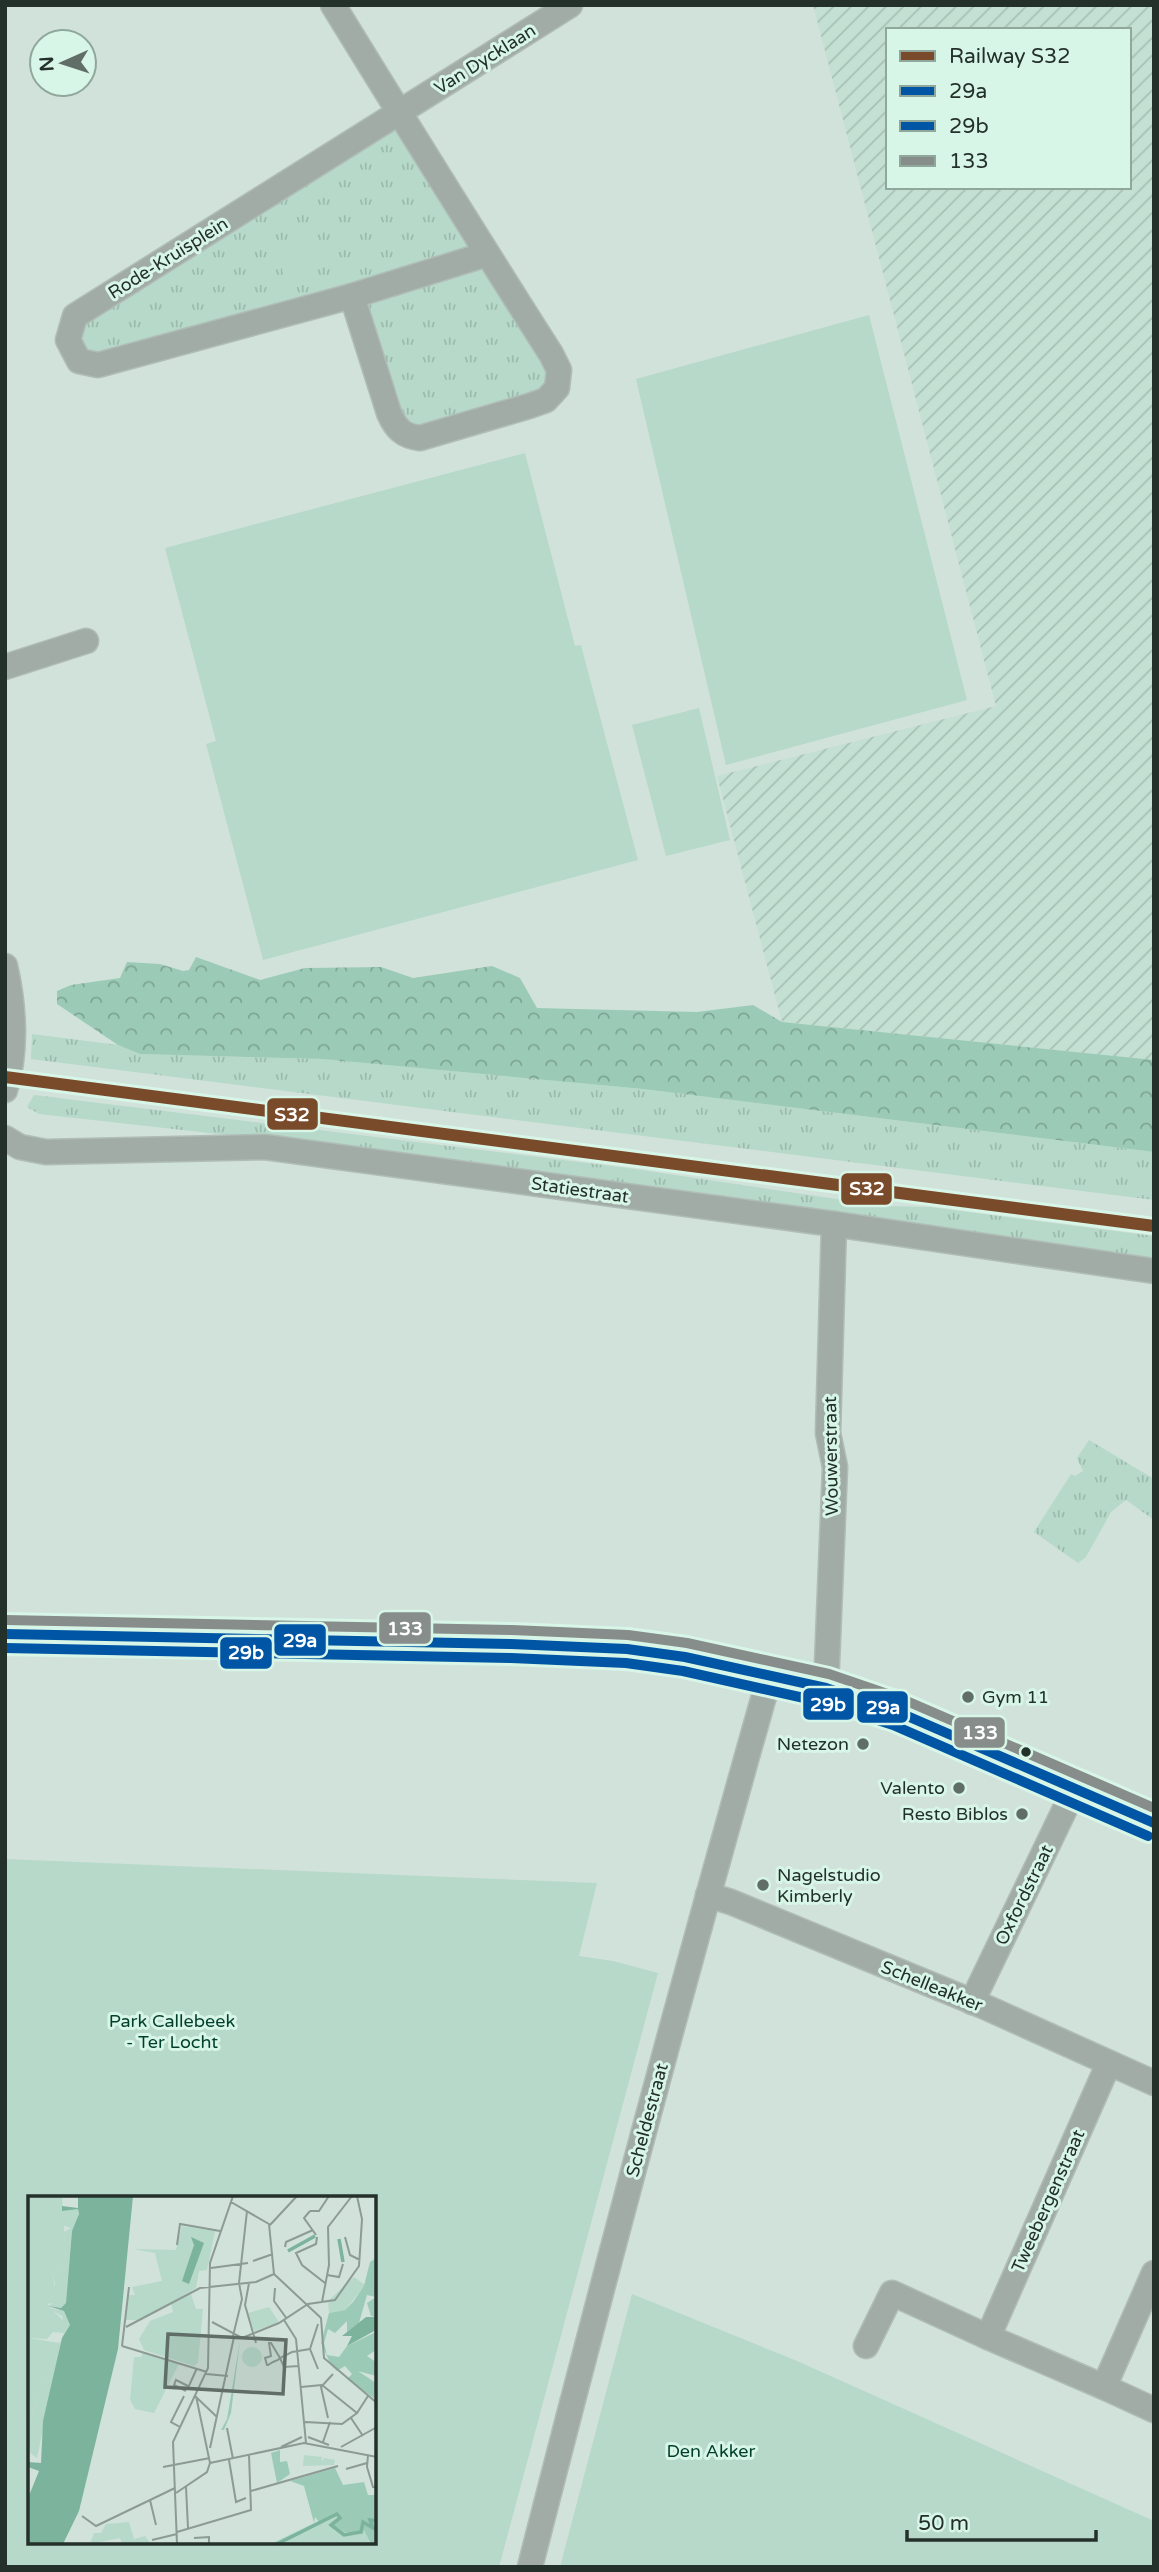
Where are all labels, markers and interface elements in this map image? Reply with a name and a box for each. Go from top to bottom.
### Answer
street label: Van Dycklaan [430,19,540,99]
north arrow [28,28,98,98]
legend [886,28,1131,189]
text: Railway S32 [949,44,1070,69]
text: N [36,56,58,72]
text: 29a [949,79,987,104]
text: 29b [949,114,989,139]
text: 133 [949,149,989,174]
street label: Rode-Kruisplein [104,212,232,304]
line badge: S32 [266,1097,319,1131]
text: S32 [274,1104,310,1126]
street label: Statiestraat [530,1172,630,1208]
line badge: S32 [840,1172,893,1206]
text: S32 [849,1178,885,1200]
street label: Wouwerstraat [819,1396,843,1516]
line badge: 133 [378,1611,432,1645]
text: 133 [387,1618,423,1640]
line badge: 29a [273,1623,327,1657]
text: 29a [283,1630,317,1652]
line badge: 29b [219,1636,273,1670]
text: 29b [228,1642,264,1664]
place label: Gym 11 [982,1686,1049,1708]
line badge: 29b [802,1687,855,1721]
marker: Gym 11 [960,1689,976,1705]
line badge: 29a [856,1690,909,1724]
text: 29b [810,1694,846,1716]
text: 29a [866,1697,900,1719]
line badge: 133 [953,1716,1006,1749]
text: 133 [962,1722,998,1744]
place label: Netezon [777,1733,849,1755]
marker: Netezon [855,1736,871,1752]
unlabelled marker [1019,1745,1033,1759]
place label: Valento [880,1777,945,1799]
marker: Valento [951,1780,967,1796]
place label: Resto Biblos [902,1803,1008,1825]
marker: Resto Biblos [1014,1806,1030,1822]
street label: Oxfordstraat [990,1841,1058,1949]
place label: Nagelstudio Kimberly [777,1864,881,1907]
marker: Nagelstudio Kimberly [755,1877,771,1893]
street label: Schelleakker [878,1956,986,2016]
park label: Park Callebeek - Ter Locht [109,2010,235,2053]
street label: Scheldestraat [621,2060,673,2179]
street label: Tweebergenstraat [1007,2126,1089,2276]
inset map [28,2196,376,2544]
park label: Den Akker [667,2440,756,2462]
scale bar [907,2498,1096,2542]
text: 50 m [918,2511,969,2536]

